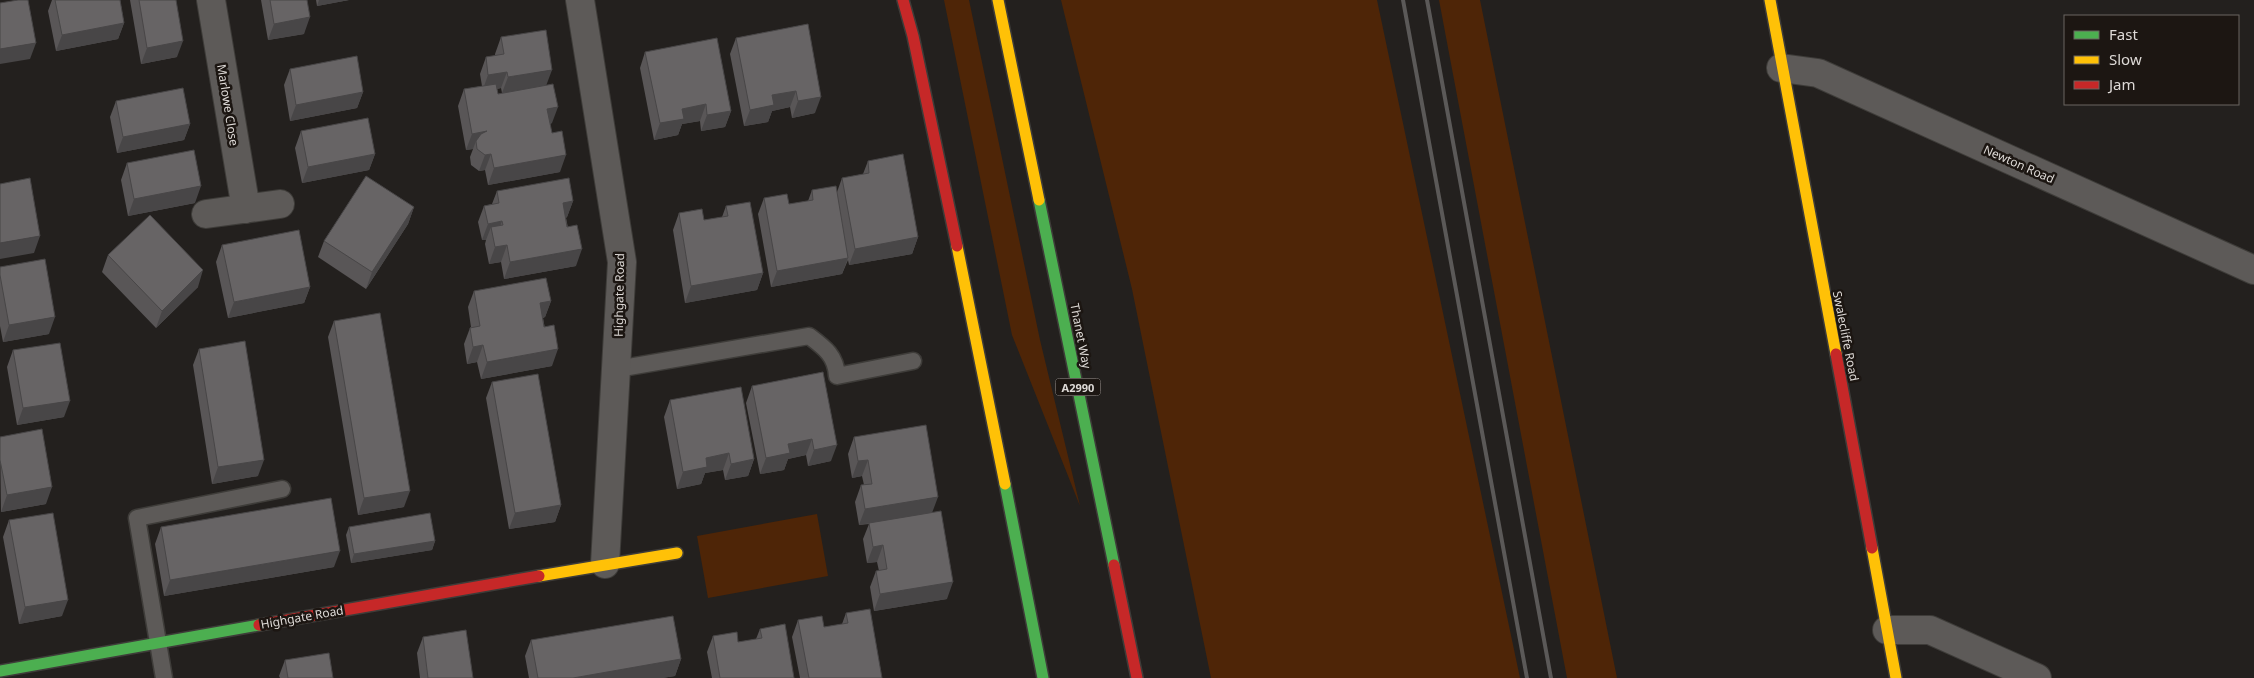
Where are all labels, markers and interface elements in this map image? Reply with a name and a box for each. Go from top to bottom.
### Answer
legend [2064,15,2239,105]
text: Fast [2109,24,2138,44]
text: Slow [2109,49,2142,69]
street label: Marlowe Close [213,63,243,147]
text: Jam [2107,74,2136,94]
street label: Newton Road [1981,141,2057,187]
street label: Highgate Road [610,253,628,337]
street label: Swalecliffe Road [1829,289,1863,383]
street label: Thanet Way [1066,302,1096,371]
road number: A2990 [1056,378,1100,396]
street label: Highgate Road [259,601,345,633]

